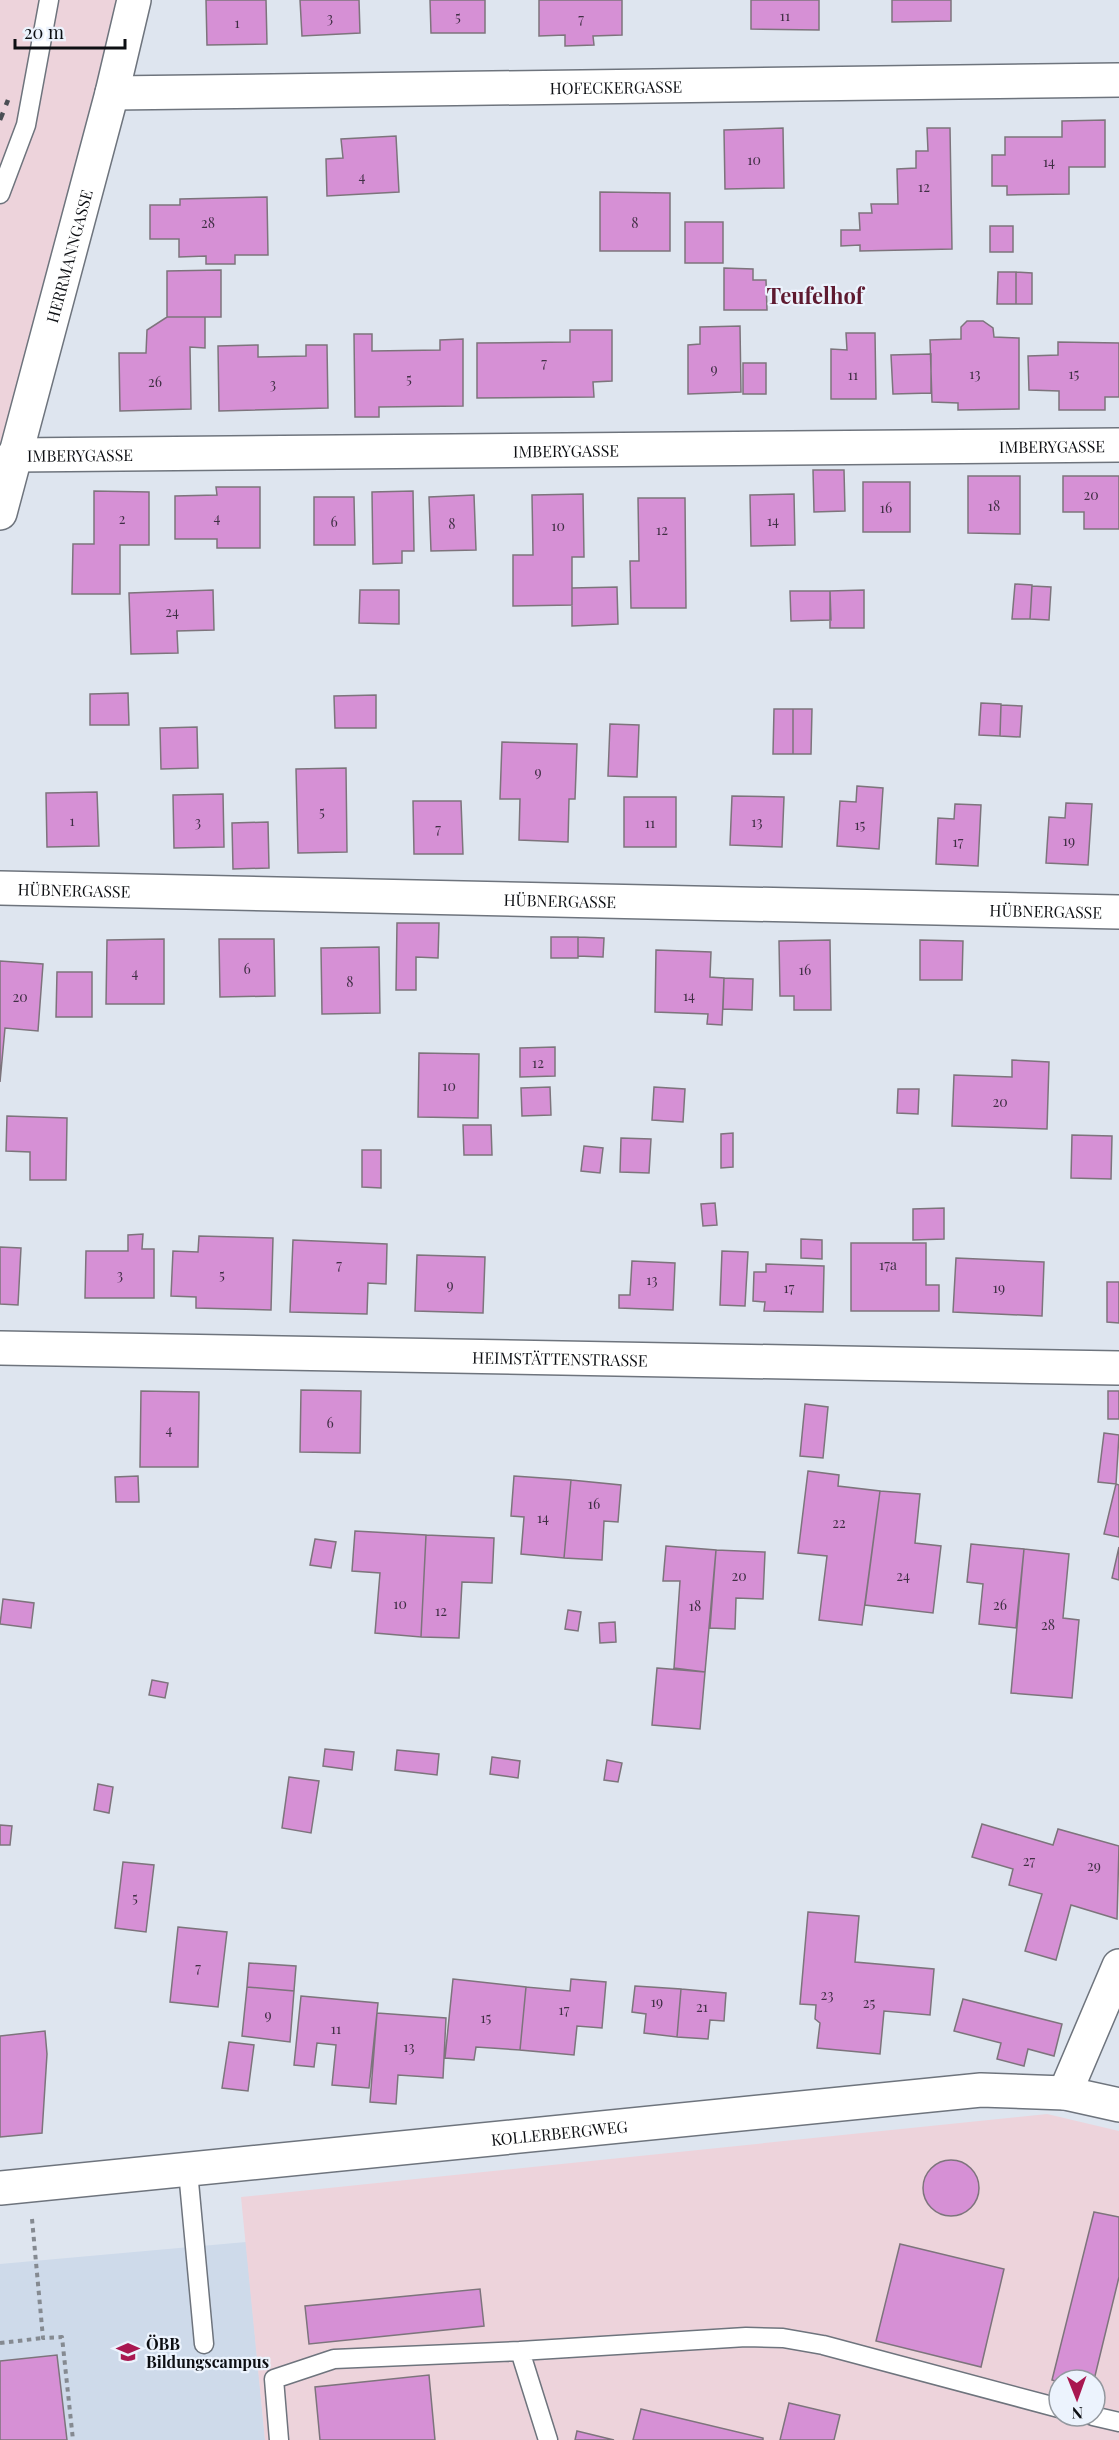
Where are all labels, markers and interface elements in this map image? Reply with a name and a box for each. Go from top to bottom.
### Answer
house number: 11 [780,6,790,25]
house number: 5 [455,7,461,26]
house number: 3 [327,8,333,27]
house number: 7 [578,9,584,28]
scale bar [15,12,124,50]
house number: 1 [234,13,240,32]
text: 20 m [24,20,64,44]
street label: HOFECKERGASSE [550,75,682,98]
house number: 10 [747,150,761,169]
house number: 14 [1043,152,1055,171]
house number: 4 [359,167,366,186]
house number: 12 [918,177,930,196]
street label: HERRMANNGASSE [41,187,96,325]
house number: 28 [201,213,215,232]
house number: 8 [631,213,639,232]
district label: Teufelhof [766,280,866,310]
house number: 7 [541,353,547,372]
house number: 9 [710,359,718,378]
house number: 13 [969,364,981,383]
house number: 15 [1069,364,1080,383]
house number: 11 [848,365,858,384]
house number: 5 [406,369,412,388]
house number: 26 [148,372,162,391]
house number: 3 [270,374,276,393]
street label: IMBERYGASSE [999,435,1105,457]
street label: IMBERYGASSE [513,439,619,461]
street label: IMBERYGASSE [27,443,133,465]
house number: 20 [1083,485,1099,504]
house number: 18 [988,496,1000,515]
house number: 16 [880,498,892,517]
house number: 4 [214,508,221,527]
house number: 2 [119,509,126,528]
house number: 14 [767,511,779,530]
house number: 6 [330,512,338,531]
house number: 8 [448,514,456,533]
house number: 10 [551,516,565,535]
house number: 12 [656,520,668,539]
house number: 24 [165,602,179,621]
house number: 9 [534,762,542,781]
house number: 5 [319,802,325,821]
house number: 1 [69,811,75,830]
house number: 3 [195,812,201,831]
house number: 13 [751,812,763,831]
house number: 11 [645,813,655,832]
house number: 15 [855,815,866,834]
house number: 7 [435,819,441,838]
house number: 19 [1063,831,1075,850]
house number: 17 [953,832,964,851]
street label: HÜBNERGASSE [17,878,131,901]
street label: HÜBNERGASSE [503,888,616,912]
street label: HÜBNERGASSE [989,899,1102,922]
house number: 6 [243,959,251,978]
house number: 16 [799,960,811,979]
house number: 4 [132,963,139,982]
house number: 8 [346,972,354,991]
house number: 14 [683,986,695,1005]
house number: 20 [12,987,28,1006]
house number: 12 [532,1053,544,1072]
house number: 10 [442,1076,456,1095]
house number: 20 [992,1092,1008,1111]
house number: 7 [336,1255,342,1274]
house number: 17a [879,1255,897,1274]
house number: 3 [117,1265,123,1284]
house number: 5 [219,1265,225,1284]
house number: 13 [646,1270,658,1289]
house number: 9 [446,1275,454,1294]
house number: 17 [784,1278,795,1297]
house number: 19 [993,1278,1005,1297]
street label: HEIMSTÄTTENSTRASSE [472,1346,648,1370]
house number: 6 [326,1413,334,1432]
house number: 4 [166,1420,173,1439]
house number: 16 [588,1494,600,1513]
house number: 14 [537,1508,549,1527]
house number: 22 [832,1513,846,1532]
house number: 20 [731,1566,747,1585]
house number: 24 [896,1566,910,1585]
house number: 10 [393,1594,407,1613]
house number: 26 [993,1595,1007,1614]
house number: 18 [689,1596,701,1615]
house number: 12 [435,1601,447,1620]
house number: 28 [1041,1615,1055,1634]
house number: 27 [1023,1851,1036,1870]
house number: 29 [1087,1856,1101,1875]
house number: 5 [132,1888,138,1907]
house number: 7 [195,1958,201,1977]
house number: 23 [820,1985,834,2004]
house number: 19 [651,1992,663,2011]
house number: 25 [863,1993,875,2012]
house number: 21 [696,1997,708,2016]
house number: 17 [559,2000,570,2019]
house number: 9 [264,2005,272,2024]
house number: 15 [481,2008,492,2027]
house number: 11 [331,2019,341,2038]
house number: 13 [403,2037,415,2056]
street label: KOLLERBERGWEG [490,2115,628,2149]
place label: ÖBB Bildungscampus [146,2333,269,2372]
school or university icon: ÖBB Bildungscampus [115,2339,141,2365]
north arrow [1047,2368,1107,2428]
text: N [1071,2403,1083,2424]

